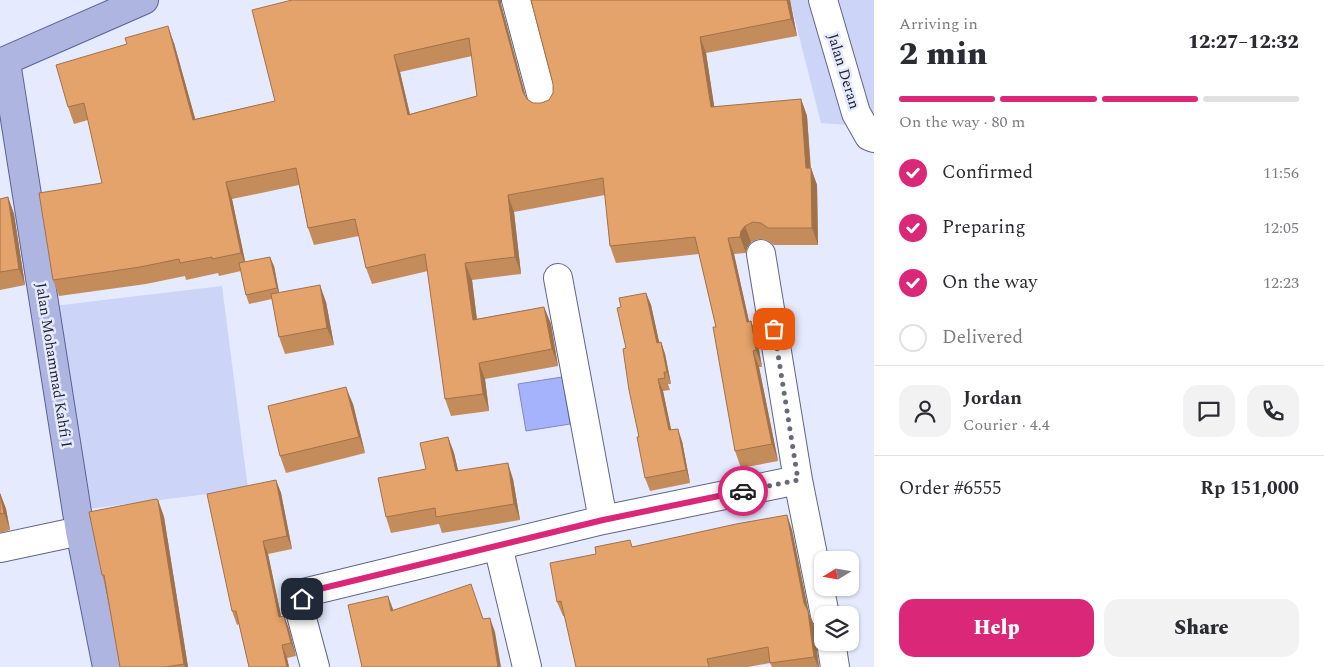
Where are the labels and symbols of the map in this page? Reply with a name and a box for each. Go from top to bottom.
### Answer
street label: Jalan Deran [821,31,866,112]
street label: Jalan Mohammad Kahfi I [29,281,78,449]
pin [753,308,795,350]
courier [718,466,768,516]
north arrow [814,551,859,596]
pin [281,578,323,620]

